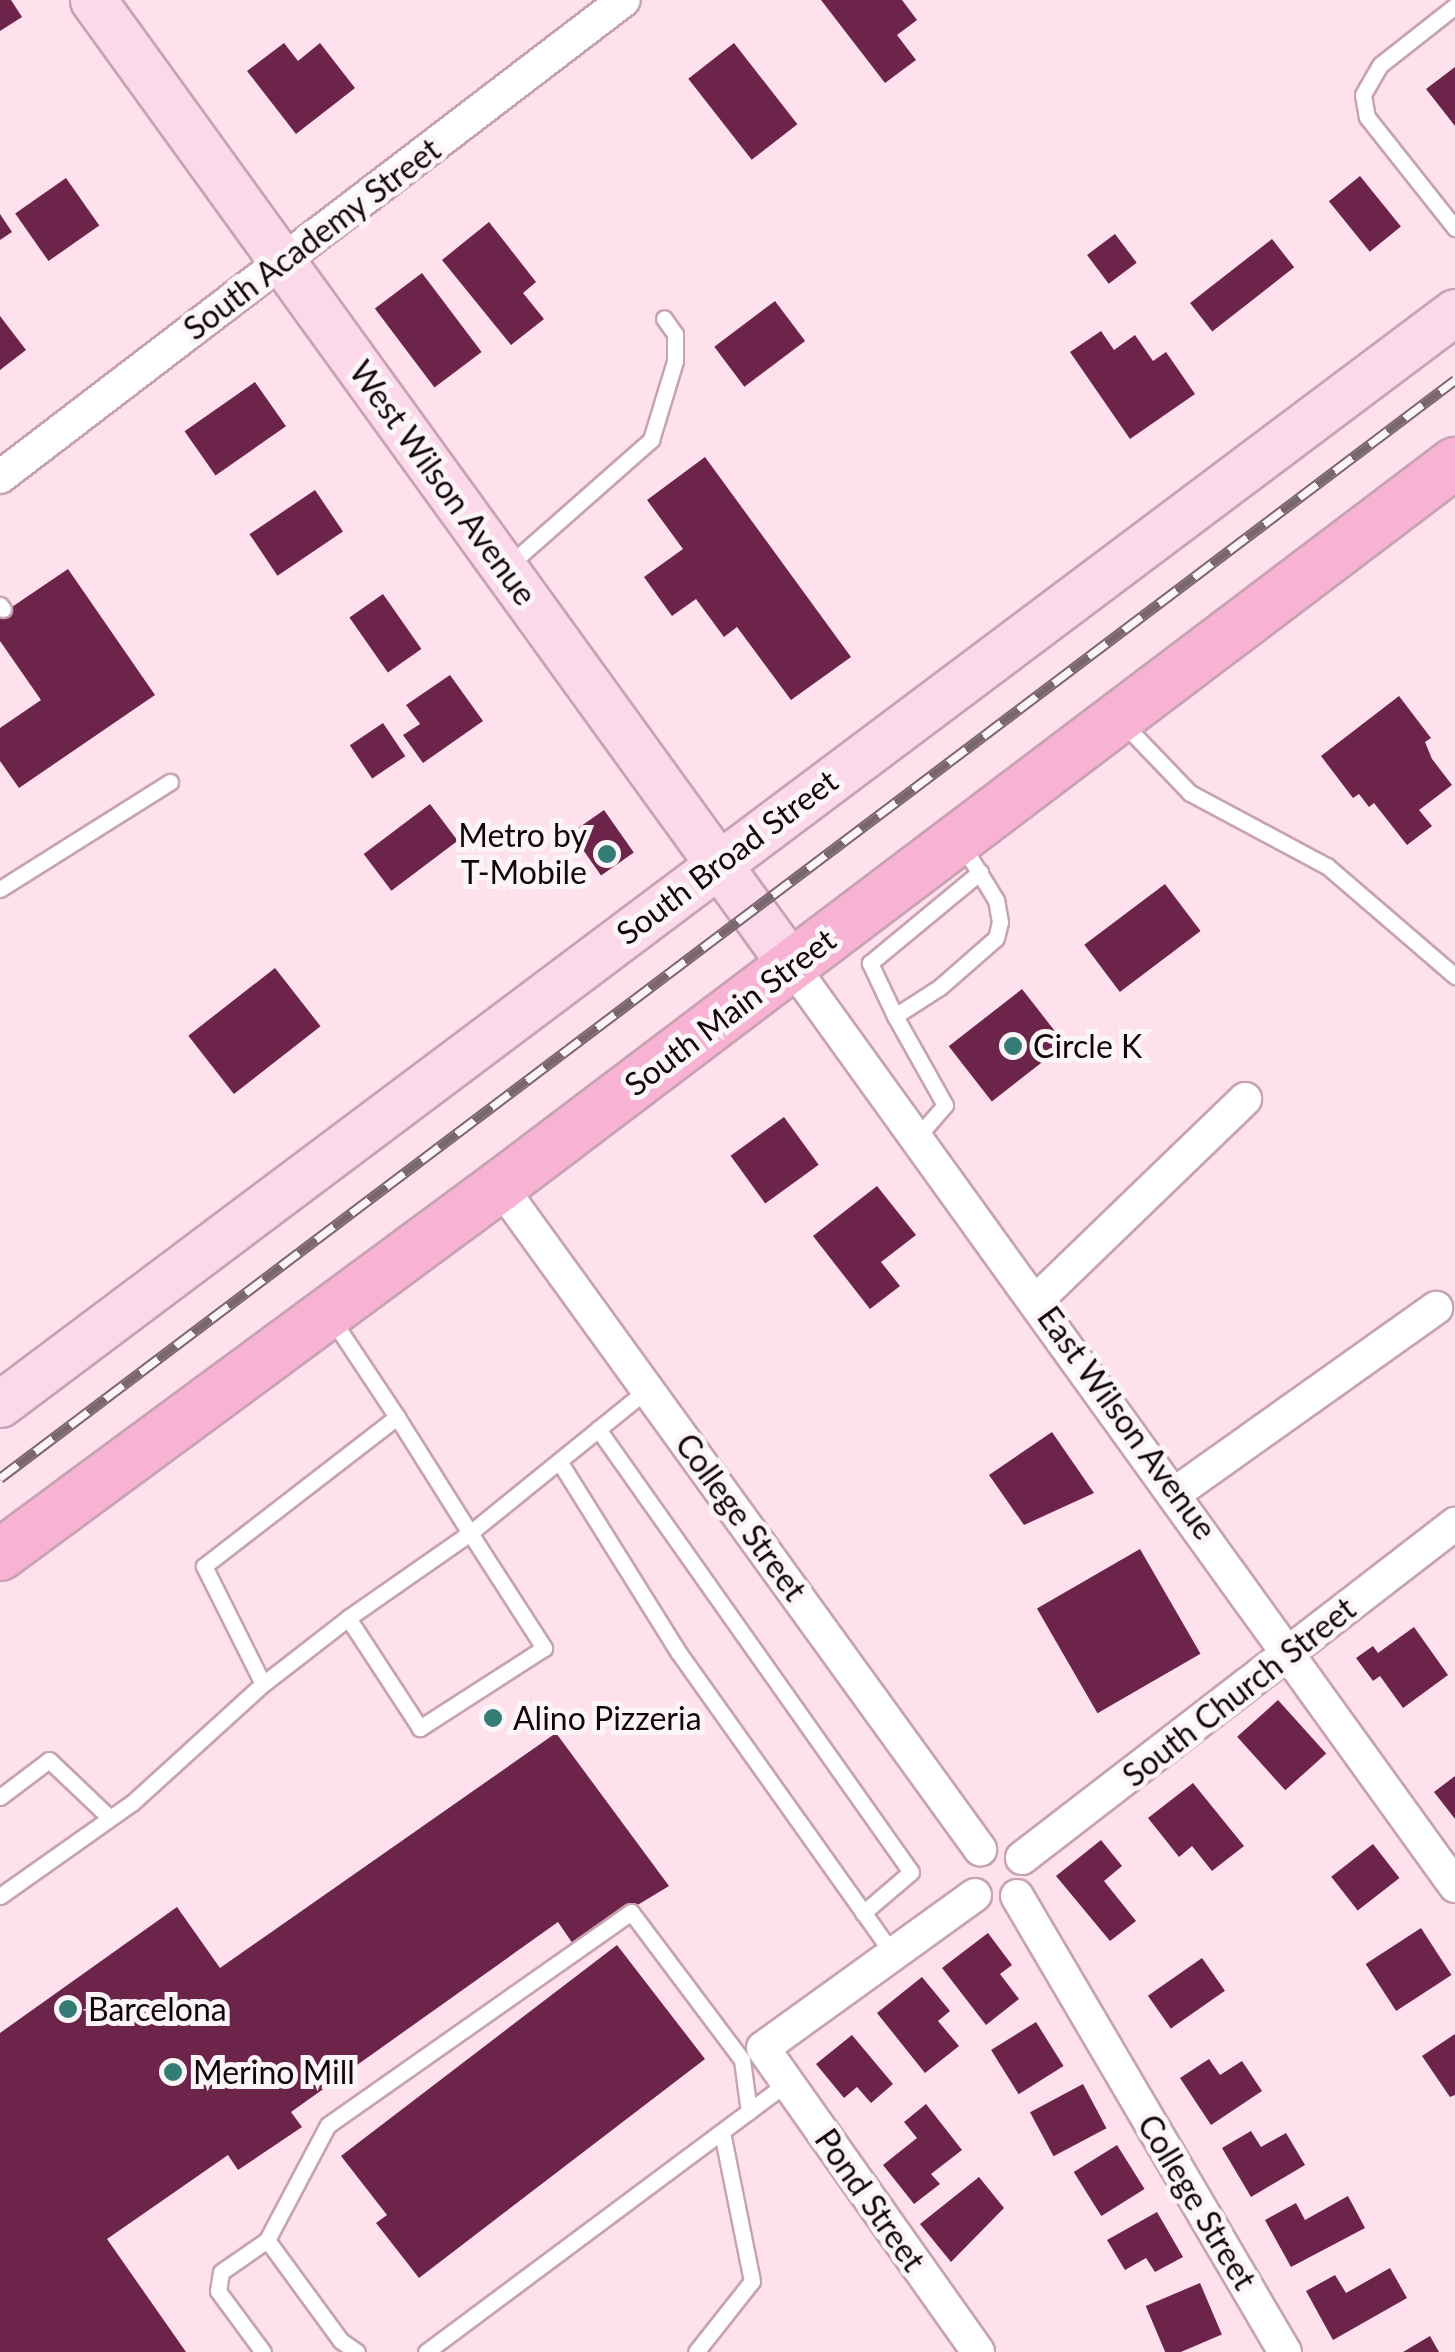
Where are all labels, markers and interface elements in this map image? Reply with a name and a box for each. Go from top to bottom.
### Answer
street label: South Academy Street [176,130,448,348]
street label: West Wilson Avenue [341,353,545,613]
street label: South Broad Street [609,761,845,953]
place label: Metro by T-Mobile [458,817,587,892]
marker: Metro by T-Mobile [596,843,618,865]
street label: South Main Street [617,920,843,1104]
place label: Circle K [1033,1027,1142,1065]
marker: Circle K [1002,1035,1024,1057]
street label: East Wilson Avenue [1029,1298,1225,1548]
street label: College Street [668,1426,814,1608]
street label: South Church Street [1115,1589,1363,1795]
place label: Alino Pizzeria [513,1699,702,1737]
marker: Alino Pizzeria [482,1707,504,1729]
place label: Barcelona [88,1990,227,2028]
marker: Barcelona [57,1998,79,2020]
place label: Merino Mill [193,2053,355,2091]
marker: Merino Mill [162,2061,184,2083]
street label: College Street [1130,2108,1264,2296]
street label: Pond Street [807,2122,933,2278]

